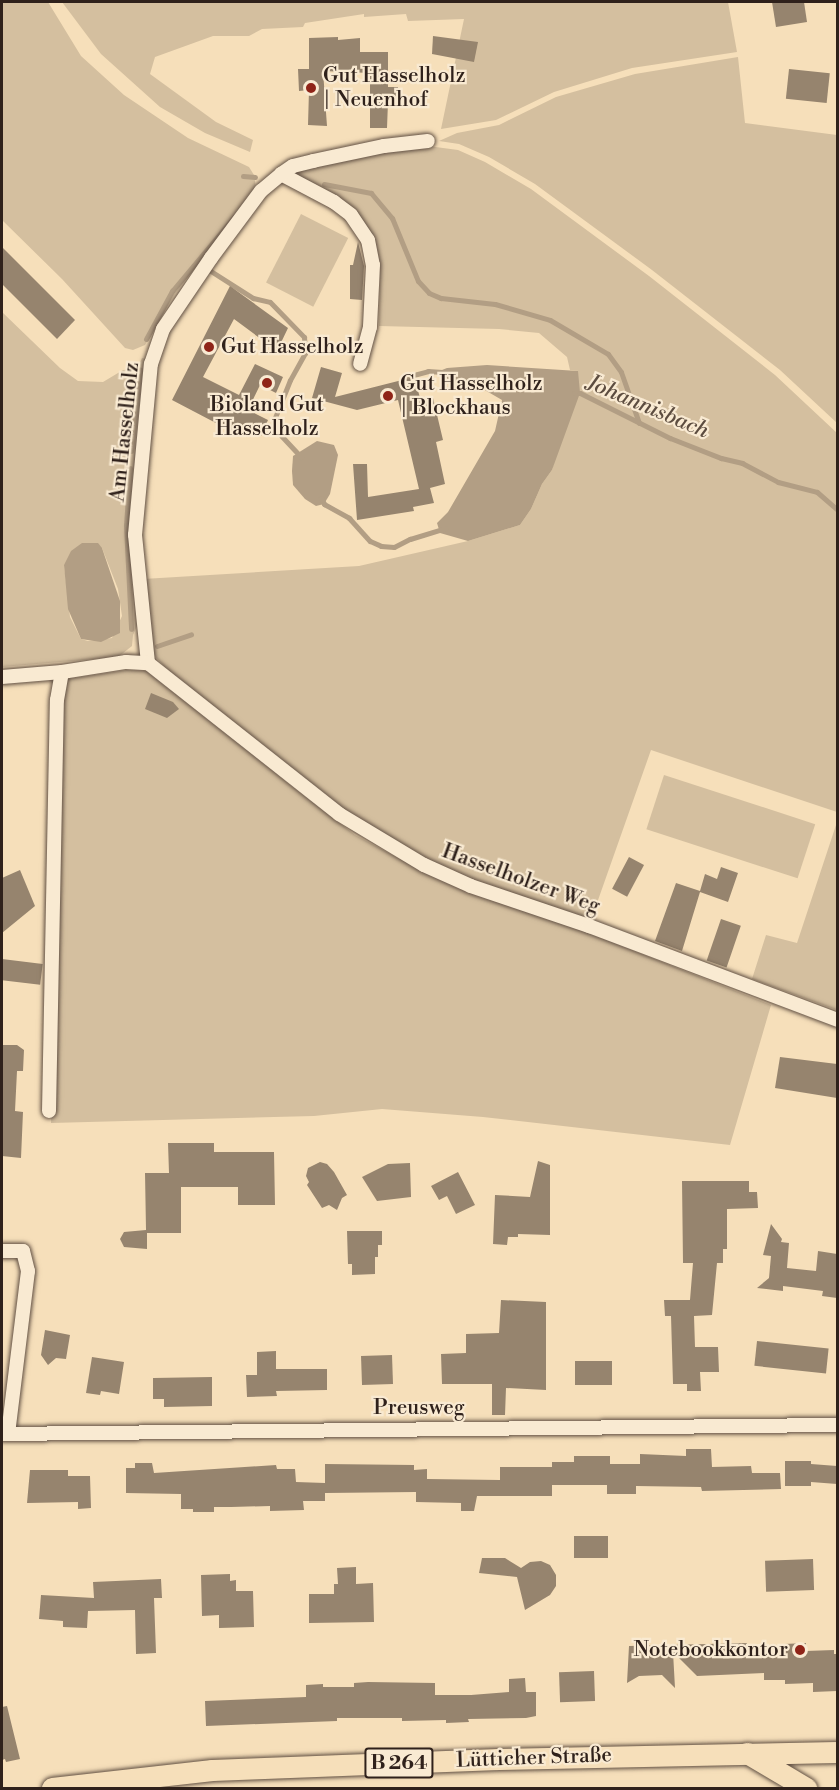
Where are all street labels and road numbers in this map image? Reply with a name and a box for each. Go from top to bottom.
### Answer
street label: Am Hasselholz [105,361,145,503]
street label: Hasselholzer Weg [438,839,604,919]
street label: Preusweg [373,1395,465,1421]
street label: Lütticher Straße [456,1743,612,1773]
road number: B 264 [363,1746,435,1780]

